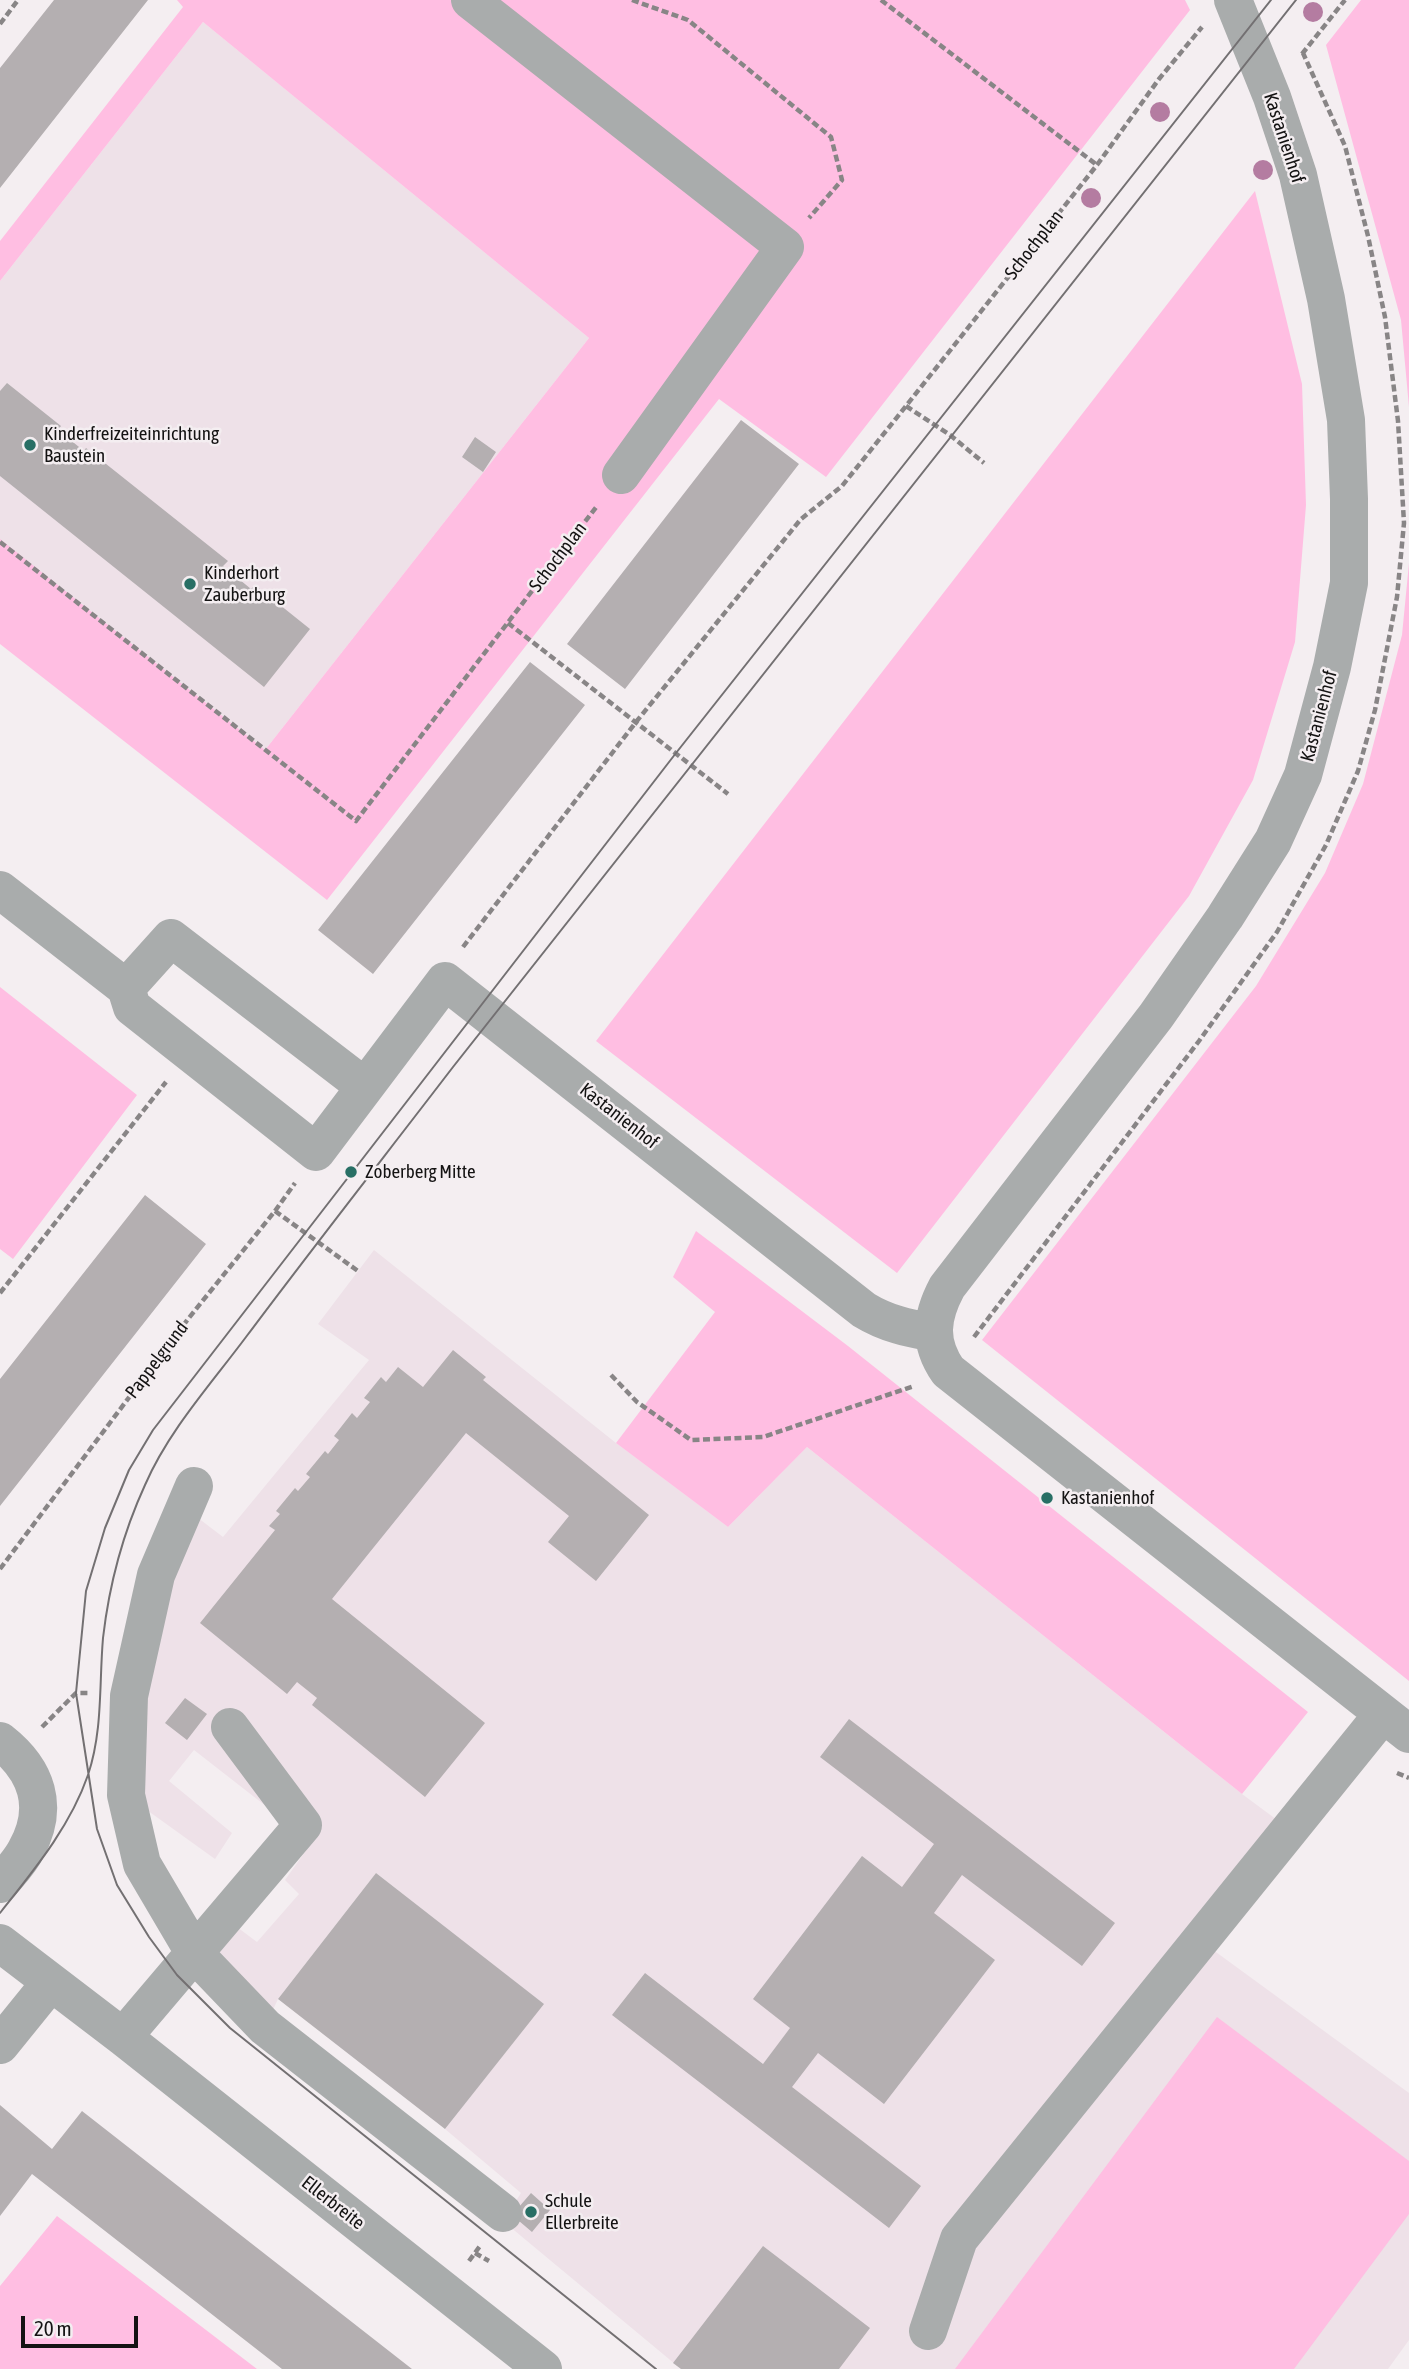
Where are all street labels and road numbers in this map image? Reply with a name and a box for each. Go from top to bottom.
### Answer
street label: Kastanienhof [1259,90,1309,186]
street label: Schochplan [1000,206,1068,284]
street label: Schochplan [524,518,592,596]
street label: Kastanienhof [1296,668,1342,764]
street label: Kastanienhof [575,1078,663,1154]
street label: Pappelgrund [121,1317,193,1403]
street label: Ellerbreite [297,2171,369,2235]

